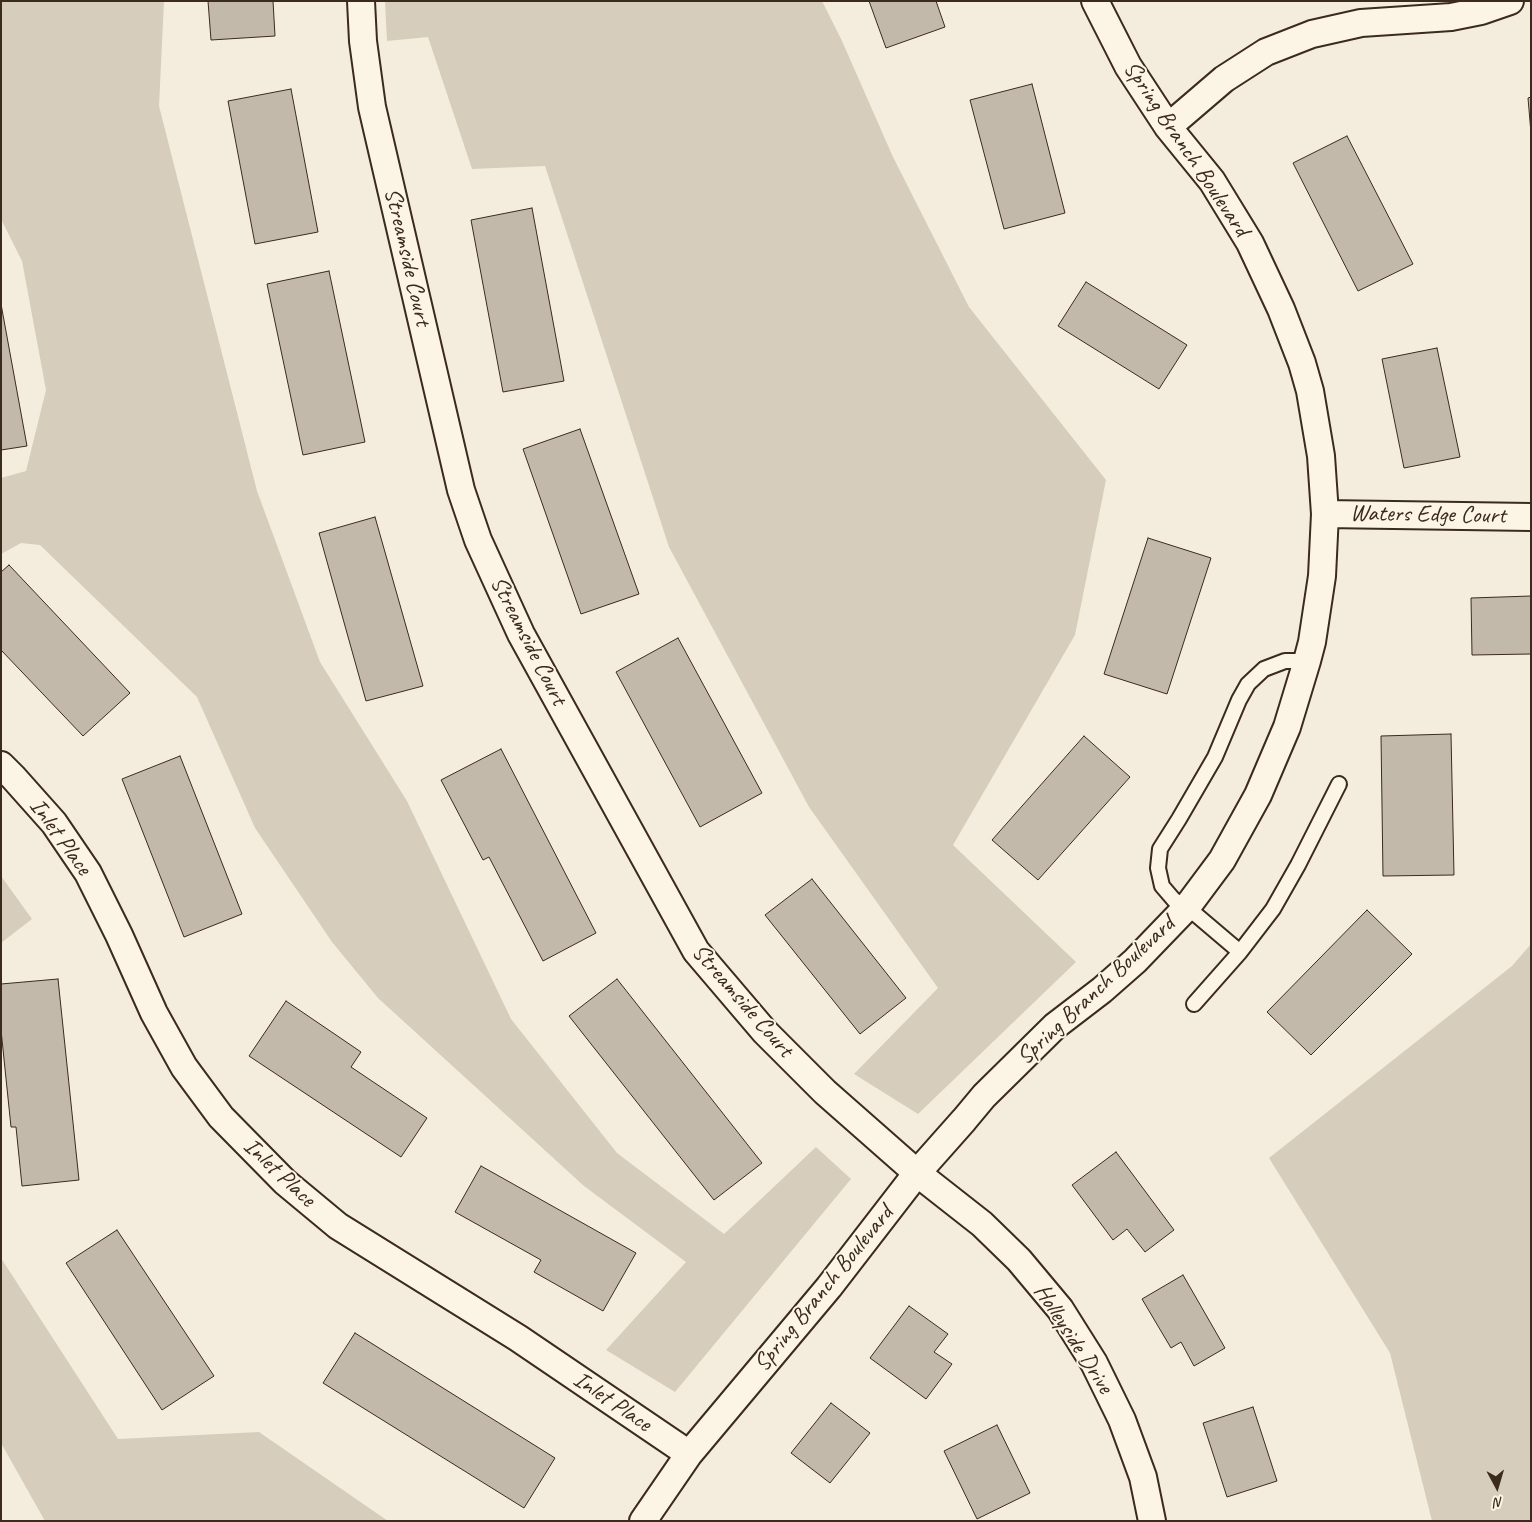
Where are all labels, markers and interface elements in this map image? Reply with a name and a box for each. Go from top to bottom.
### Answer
street label: Spring Branch Boulevard [1117,56,1255,242]
street label: Streamside Court [377,185,437,329]
street label: Waters Edge Court [1350,499,1506,531]
street label: Streamside Court [483,572,573,710]
street label: Inlet Place [23,793,97,881]
street label: Spring Branch Boulevard [1011,910,1181,1072]
street label: Streamside Court [685,939,799,1063]
street label: Inlet Place [237,1132,321,1214]
street label: Spring Branch Boulevard [748,1200,900,1378]
street label: Holleyside Drive [1027,1279,1119,1399]
street label: Inlet Place [568,1365,656,1439]
north arrow [1472,1462,1522,1512]
text: N [1493,1494,1504,1511]

